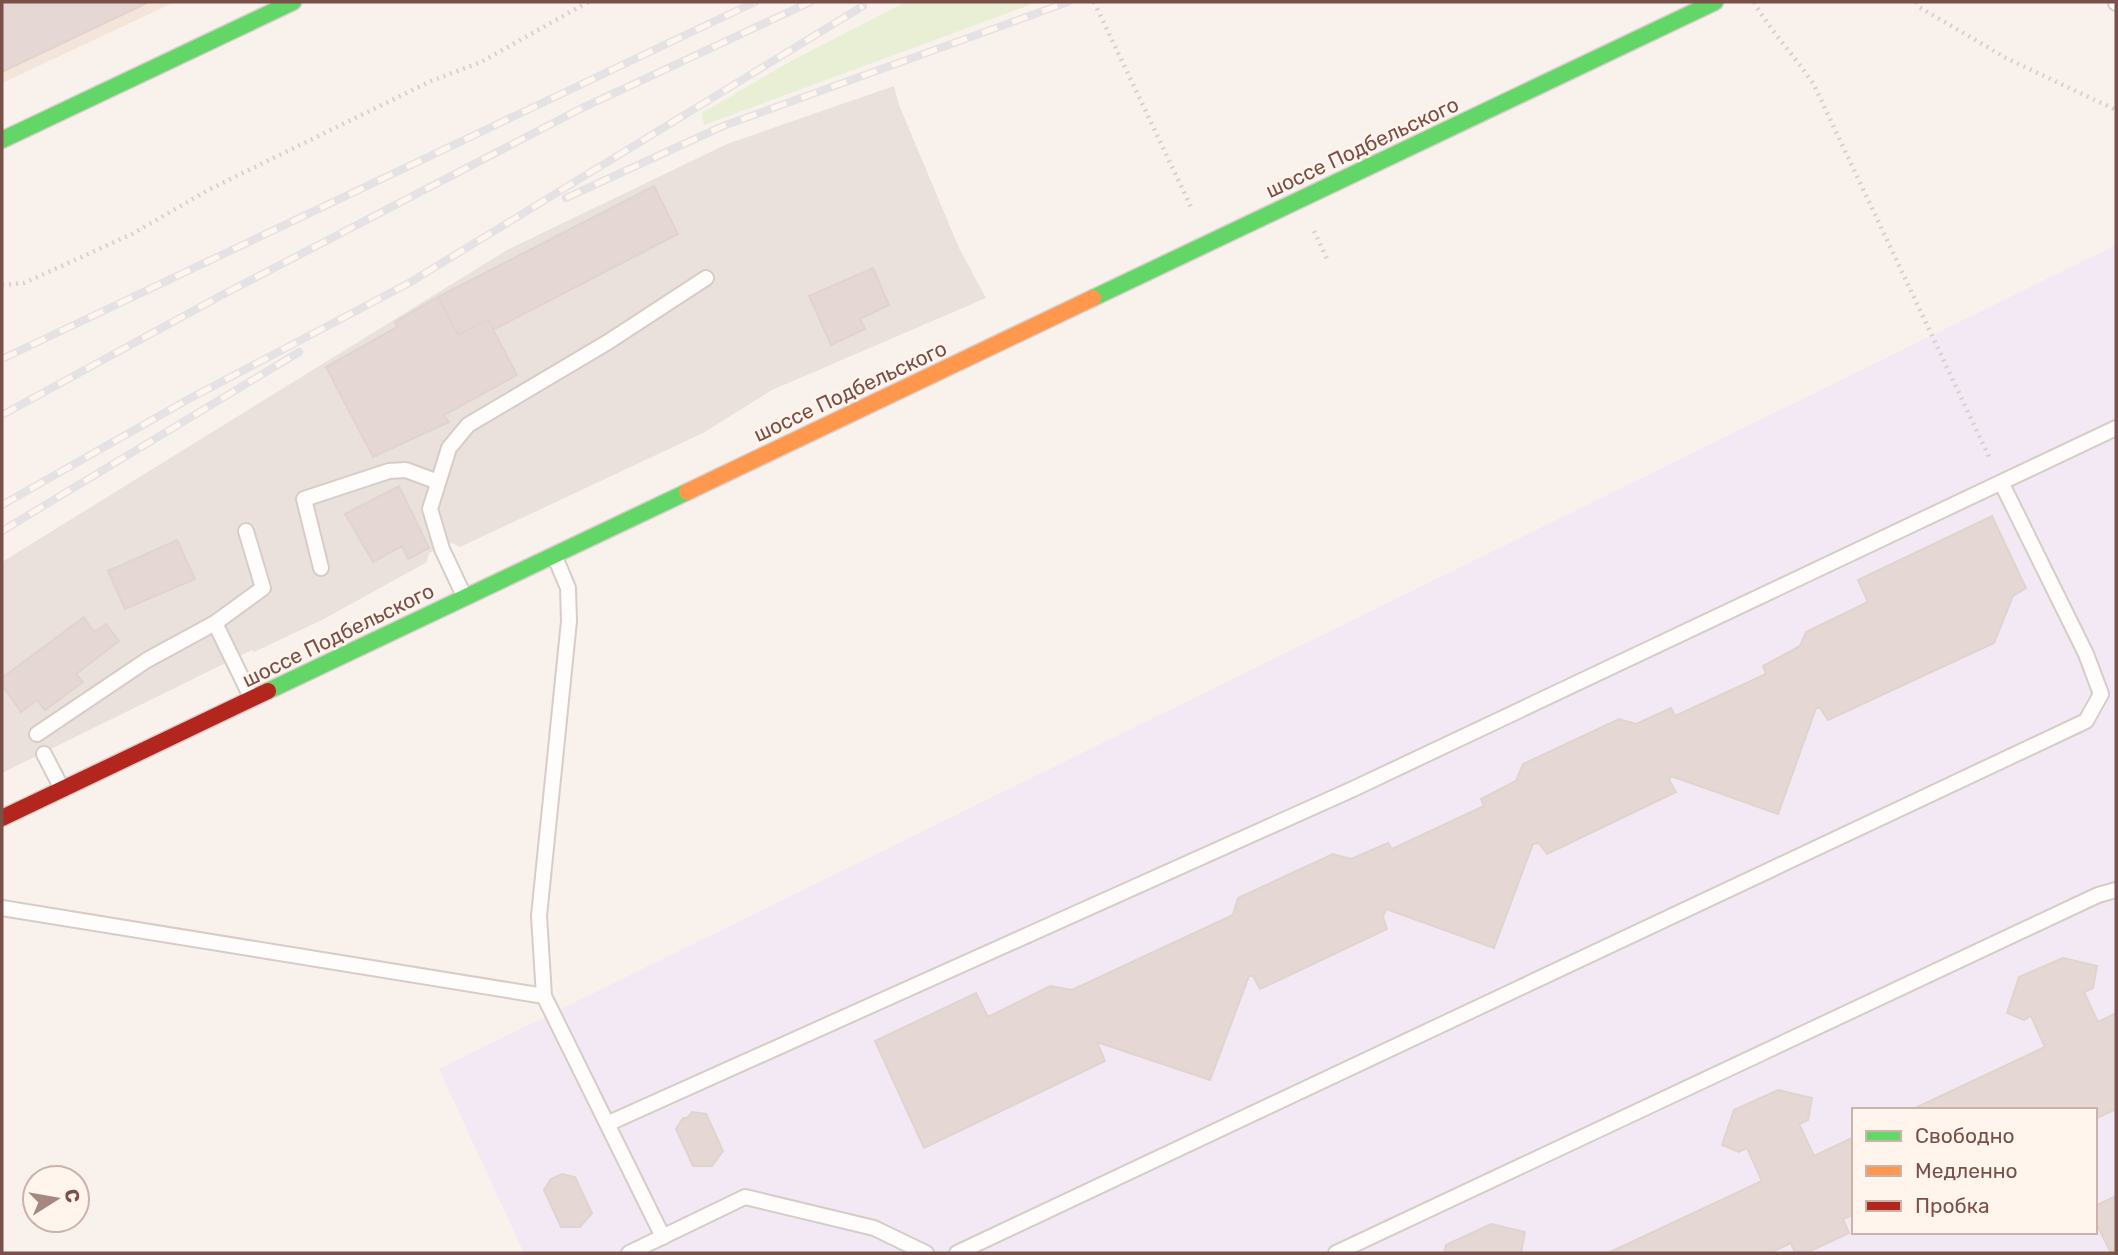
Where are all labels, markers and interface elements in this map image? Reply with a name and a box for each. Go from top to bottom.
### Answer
street label: шоссе Подбельского [1261,91,1463,203]
street label: шоссе Подбельского [749,335,951,447]
street label: шоссе Подбельского [238,578,438,692]
legend [1852,1108,2097,1234]
text: Свободно [1915,1123,2015,1148]
text: Медленно [1915,1158,2018,1183]
north arrow [21,1164,91,1234]
text: С [60,1187,85,1205]
text: Пробка [1915,1193,1990,1218]

